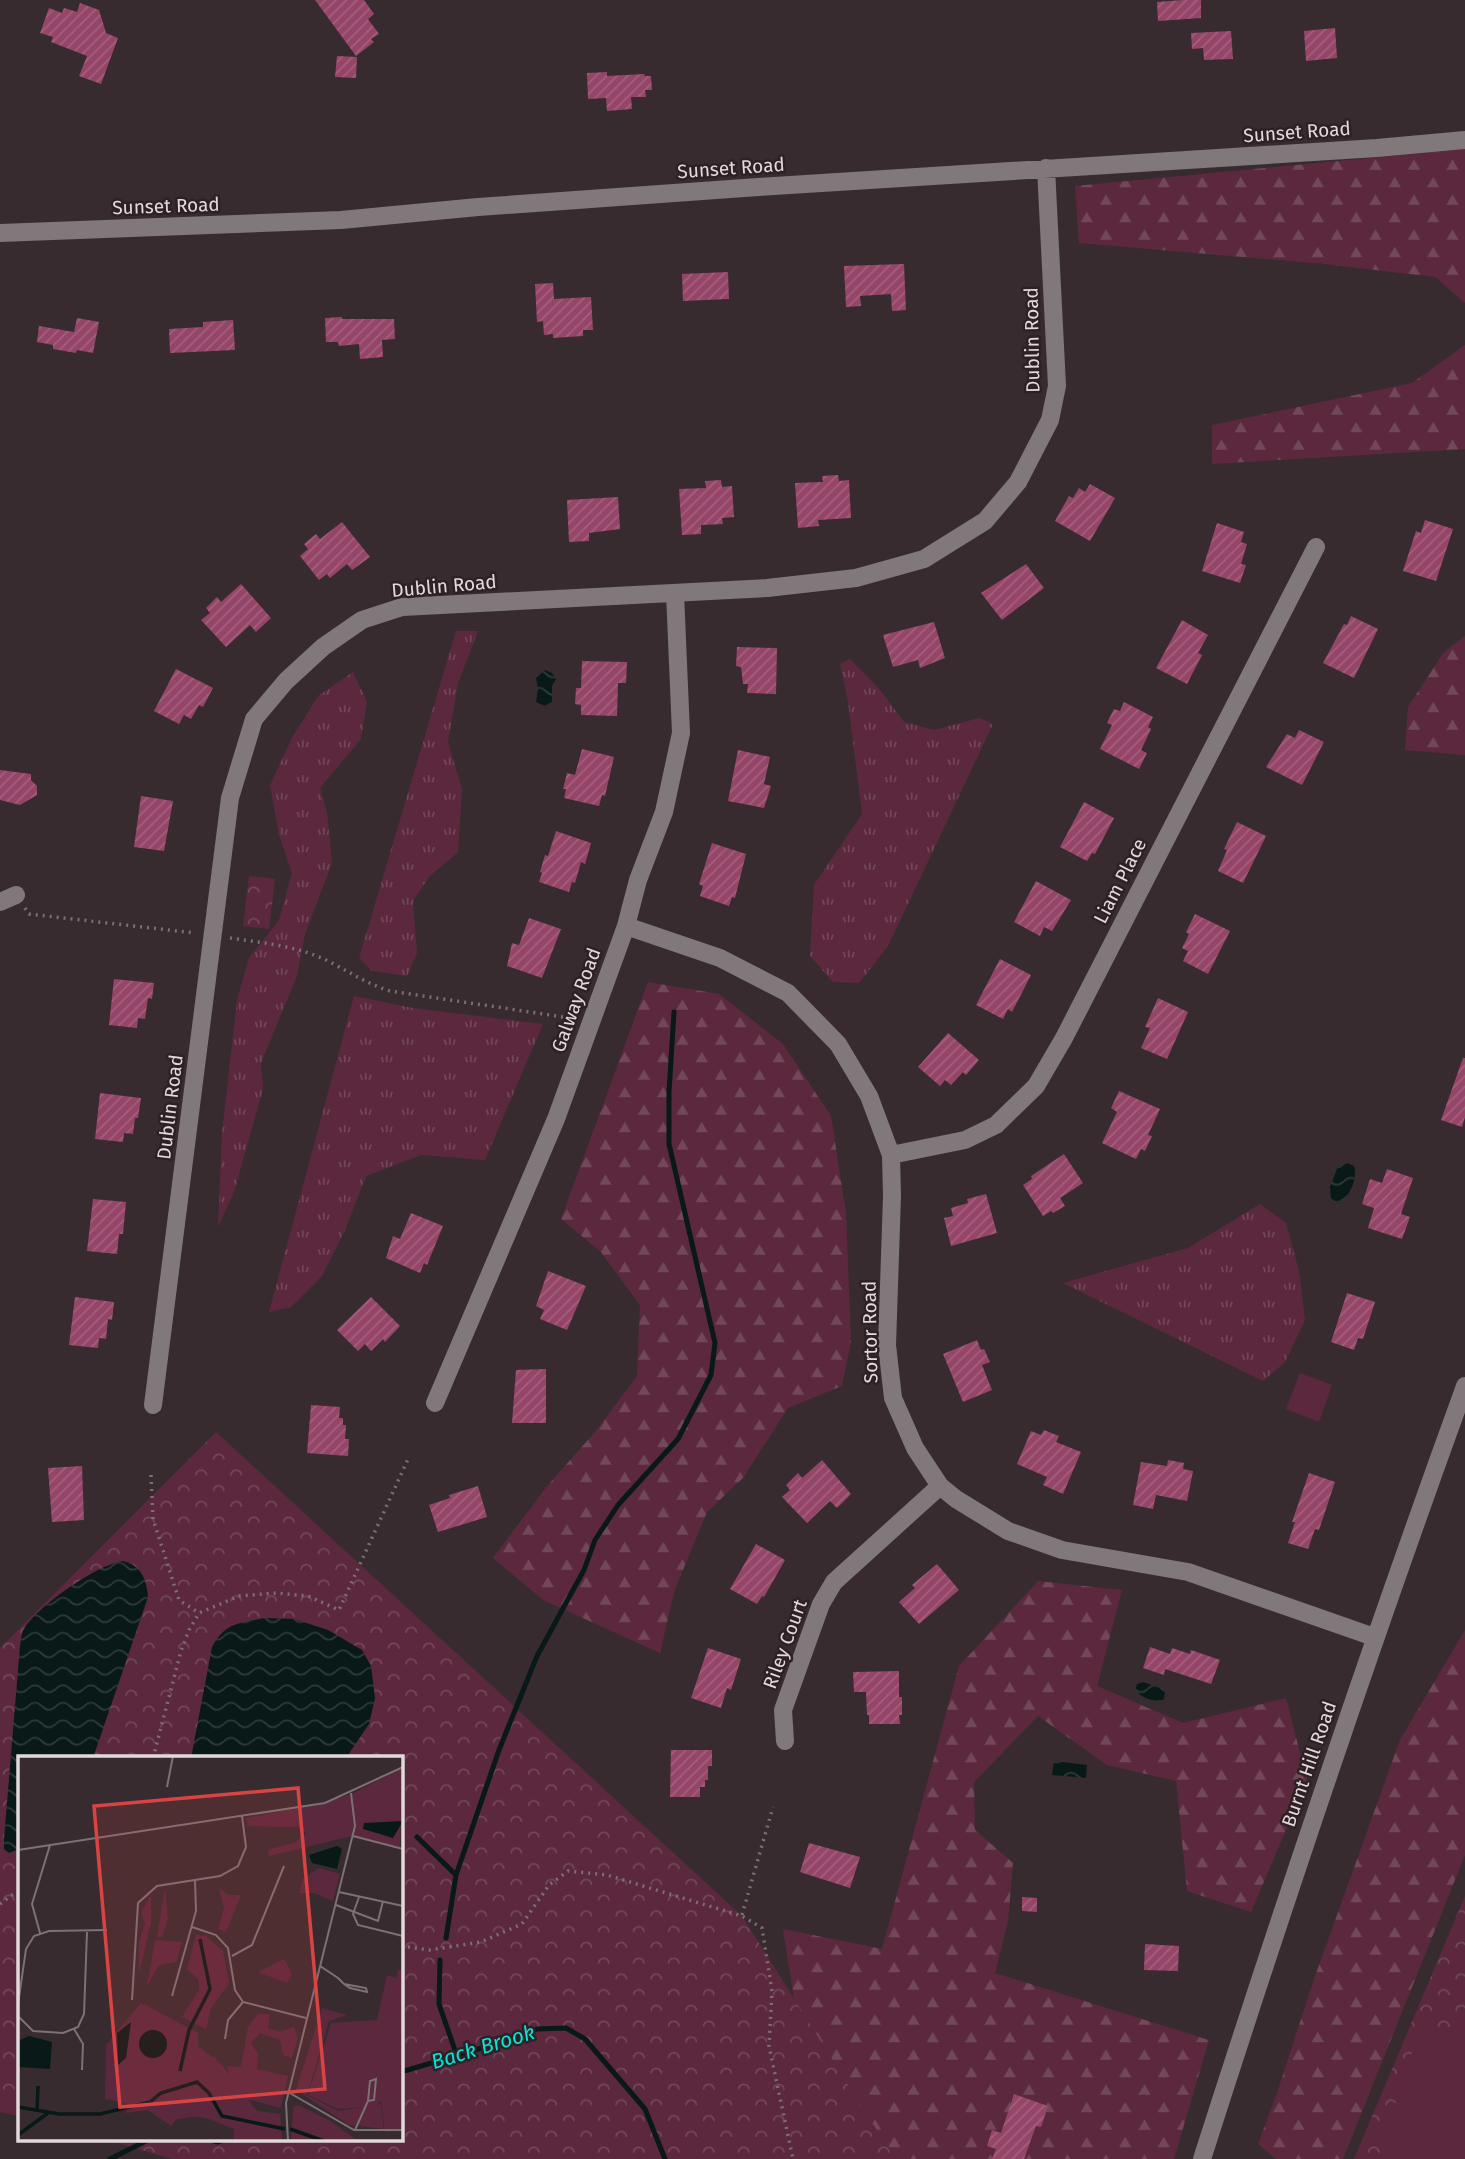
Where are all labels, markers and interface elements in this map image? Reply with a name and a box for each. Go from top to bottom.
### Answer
street label: Sunset Road [1243,117,1351,147]
street label: Sunset Road [677,153,785,183]
street label: Sunset Road [112,193,220,219]
street label: Dublin Road [1020,287,1044,393]
street label: Dublin Road [390,570,498,602]
street label: Liam Place [1089,835,1151,927]
street label: Galway Road [546,945,606,1055]
street label: Dublin Road [152,1053,188,1161]
street label: Sortor Road [858,1280,882,1384]
street label: Riley Court [758,1596,812,1692]
street label: Burnt Hill Road [1277,1698,1341,1830]
inset map [18,1756,402,2142]
water label: Back Brook [428,2019,538,2075]

